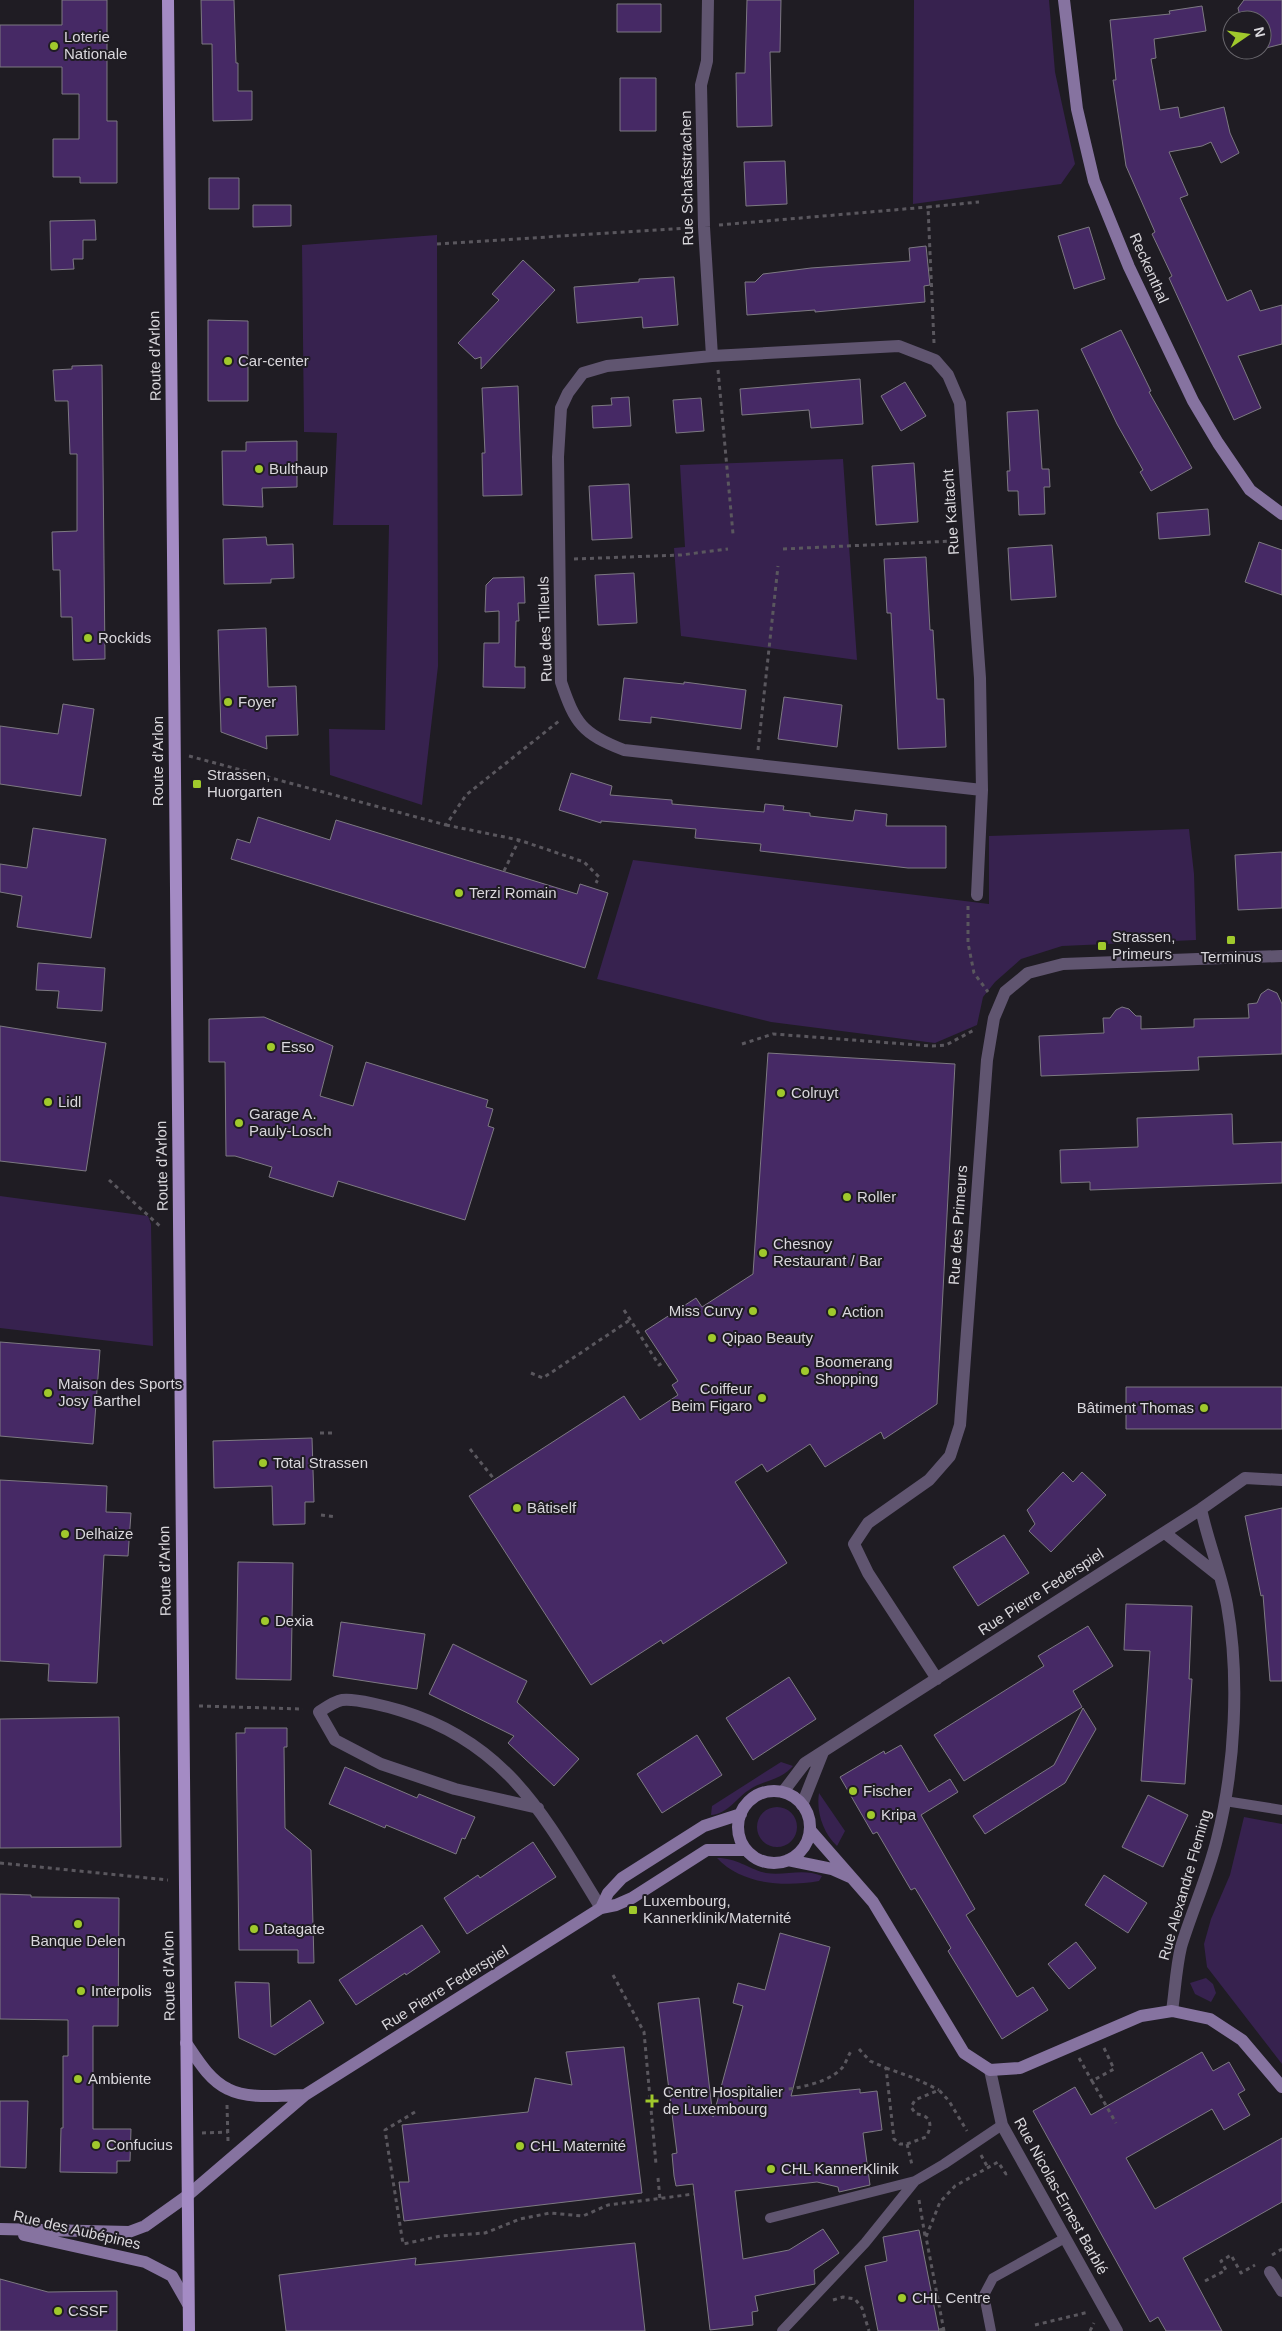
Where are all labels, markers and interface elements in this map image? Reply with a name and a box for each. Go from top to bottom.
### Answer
north arrow [1222,10,1272,60]
text: N [1251,25,1269,39]
place label: Loterie Nationale [64,28,127,62]
marker: Loterie Nationale [48,40,60,52]
street label: Rue Schafsstrachen [677,110,696,246]
street label: Reckenthal [1126,230,1172,306]
street label: Route d'Arlon [145,311,164,401]
place label: Car-center [238,352,309,369]
marker: Car-center [222,355,234,367]
place label: Bulthaup [269,460,328,477]
marker: Bulthaup [253,463,265,475]
street label: Rue Kaltacht [939,468,962,555]
street label: Rue des Tilleuls [534,576,555,682]
place label: Rockids [98,629,151,646]
marker: Rockids [82,632,94,644]
place label: Foyer [238,693,276,710]
marker: Foyer [222,696,234,708]
street label: Route d'Arlon [149,716,166,806]
place label: Strassen, Huorgarten [207,766,282,800]
marker: Strassen, Huorgarten [191,778,203,790]
place label: Terzi Romain [469,884,557,901]
marker: Terzi Romain [453,887,465,899]
place label: Strassen, Primeurs [1112,928,1175,962]
marker: Terminus [1225,934,1237,946]
marker: Strassen, Primeurs [1096,940,1108,952]
place label: Terminus [1201,948,1261,965]
place label: Esso [281,1038,314,1055]
marker: Esso [265,1041,277,1053]
place label: Colruyt [791,1084,839,1101]
marker: Colruyt [775,1087,787,1099]
place label: Lidl [58,1093,81,1110]
marker: Lidl [42,1096,54,1108]
place label: Garage A. Pauly-Losch [249,1105,332,1139]
marker: Garage A. Pauly-Losch [233,1117,245,1129]
street label: Route d'Arlon [152,1121,171,1211]
street label: Rue des Primeurs [945,1164,970,1285]
place label: Roller [857,1188,896,1205]
marker: Roller [841,1191,853,1203]
place label: Chesnoy Restaurant / Bar [773,1235,882,1269]
marker: Chesnoy Restaurant / Bar [757,1247,769,1259]
place label: Miss Curvy [669,1302,743,1319]
place label: Action [842,1303,884,1320]
marker: Miss Curvy [747,1305,759,1317]
marker: Action [826,1306,838,1318]
place label: Qipao Beauty [722,1329,813,1346]
marker: Qipao Beauty [706,1332,718,1344]
place label: Boomerang Shopping [815,1353,893,1387]
marker: Boomerang Shopping [799,1365,811,1377]
place label: Maison des Sports Josy Barthel [58,1375,182,1409]
place label: Coiffeur Beim Figaro [671,1380,752,1414]
marker: Maison des Sports Josy Barthel [42,1387,54,1399]
marker: Coiffeur Beim Figaro [756,1392,768,1404]
place label: Bâtiment Thomas [1077,1399,1194,1416]
marker: Bâtiment Thomas [1198,1402,1210,1414]
place label: Total Strassen [273,1454,368,1471]
marker: Total Strassen [257,1457,269,1469]
place label: Bâtiself [527,1499,577,1516]
marker: Bâtiself [511,1502,523,1514]
place label: Delhaize [75,1525,133,1542]
street label: Route d'Arlon [155,1526,174,1616]
marker: Delhaize [59,1528,71,1540]
street label: Rue Pierre Federspiel [975,1545,1107,1638]
place label: Dexia [275,1612,314,1629]
marker: Dexia [259,1615,271,1627]
place label: Fischer [863,1782,912,1799]
marker: Fischer [847,1785,859,1797]
place label: Kripa [881,1806,917,1823]
street label: Rue Alexandre Fleming [1155,1808,1214,1962]
marker: Kripa [865,1809,877,1821]
place label: Luxembourg, Kannerklinik/Maternité [643,1892,791,1926]
marker: Luxembourg, Kannerklinik/Maternité [627,1904,639,1916]
marker: Banque Delen [72,1918,84,1930]
place label: Datagate [264,1920,325,1937]
marker: Datagate [248,1923,260,1935]
street label: Route d'Arlon [159,1931,178,2021]
place label: Banque Delen [30,1932,126,1949]
street label: Rue Pierre Federspiel [378,1942,511,2033]
place label: Interpolis [91,1982,152,1999]
marker: Interpolis [75,1985,87,1997]
place label: Ambiente [88,2070,151,2087]
marker: Ambiente [72,2073,84,2085]
place label: Centre Hospitalier de Luxembourg [663,2083,783,2117]
marker: Centre Hospitalier de Luxembourg [645,2094,659,2108]
street label: Rue Nicolas-Ernest Barblé [1011,2114,1112,2277]
place label: Confucius [106,2136,173,2153]
place label: CHL Maternité [530,2137,626,2154]
marker: Confucius [90,2139,102,2151]
marker: CHL Maternité [514,2140,526,2152]
place label: CHL KannerKlinik [781,2160,899,2177]
marker: CHL KannerKlinik [765,2163,777,2175]
street label: Rue des Aubépines [12,2207,142,2252]
place label: CHL Centre [912,2289,991,2306]
marker: CHL Centre [896,2292,908,2304]
place label: CSSF [68,2302,108,2319]
marker: CSSF [52,2305,64,2317]

